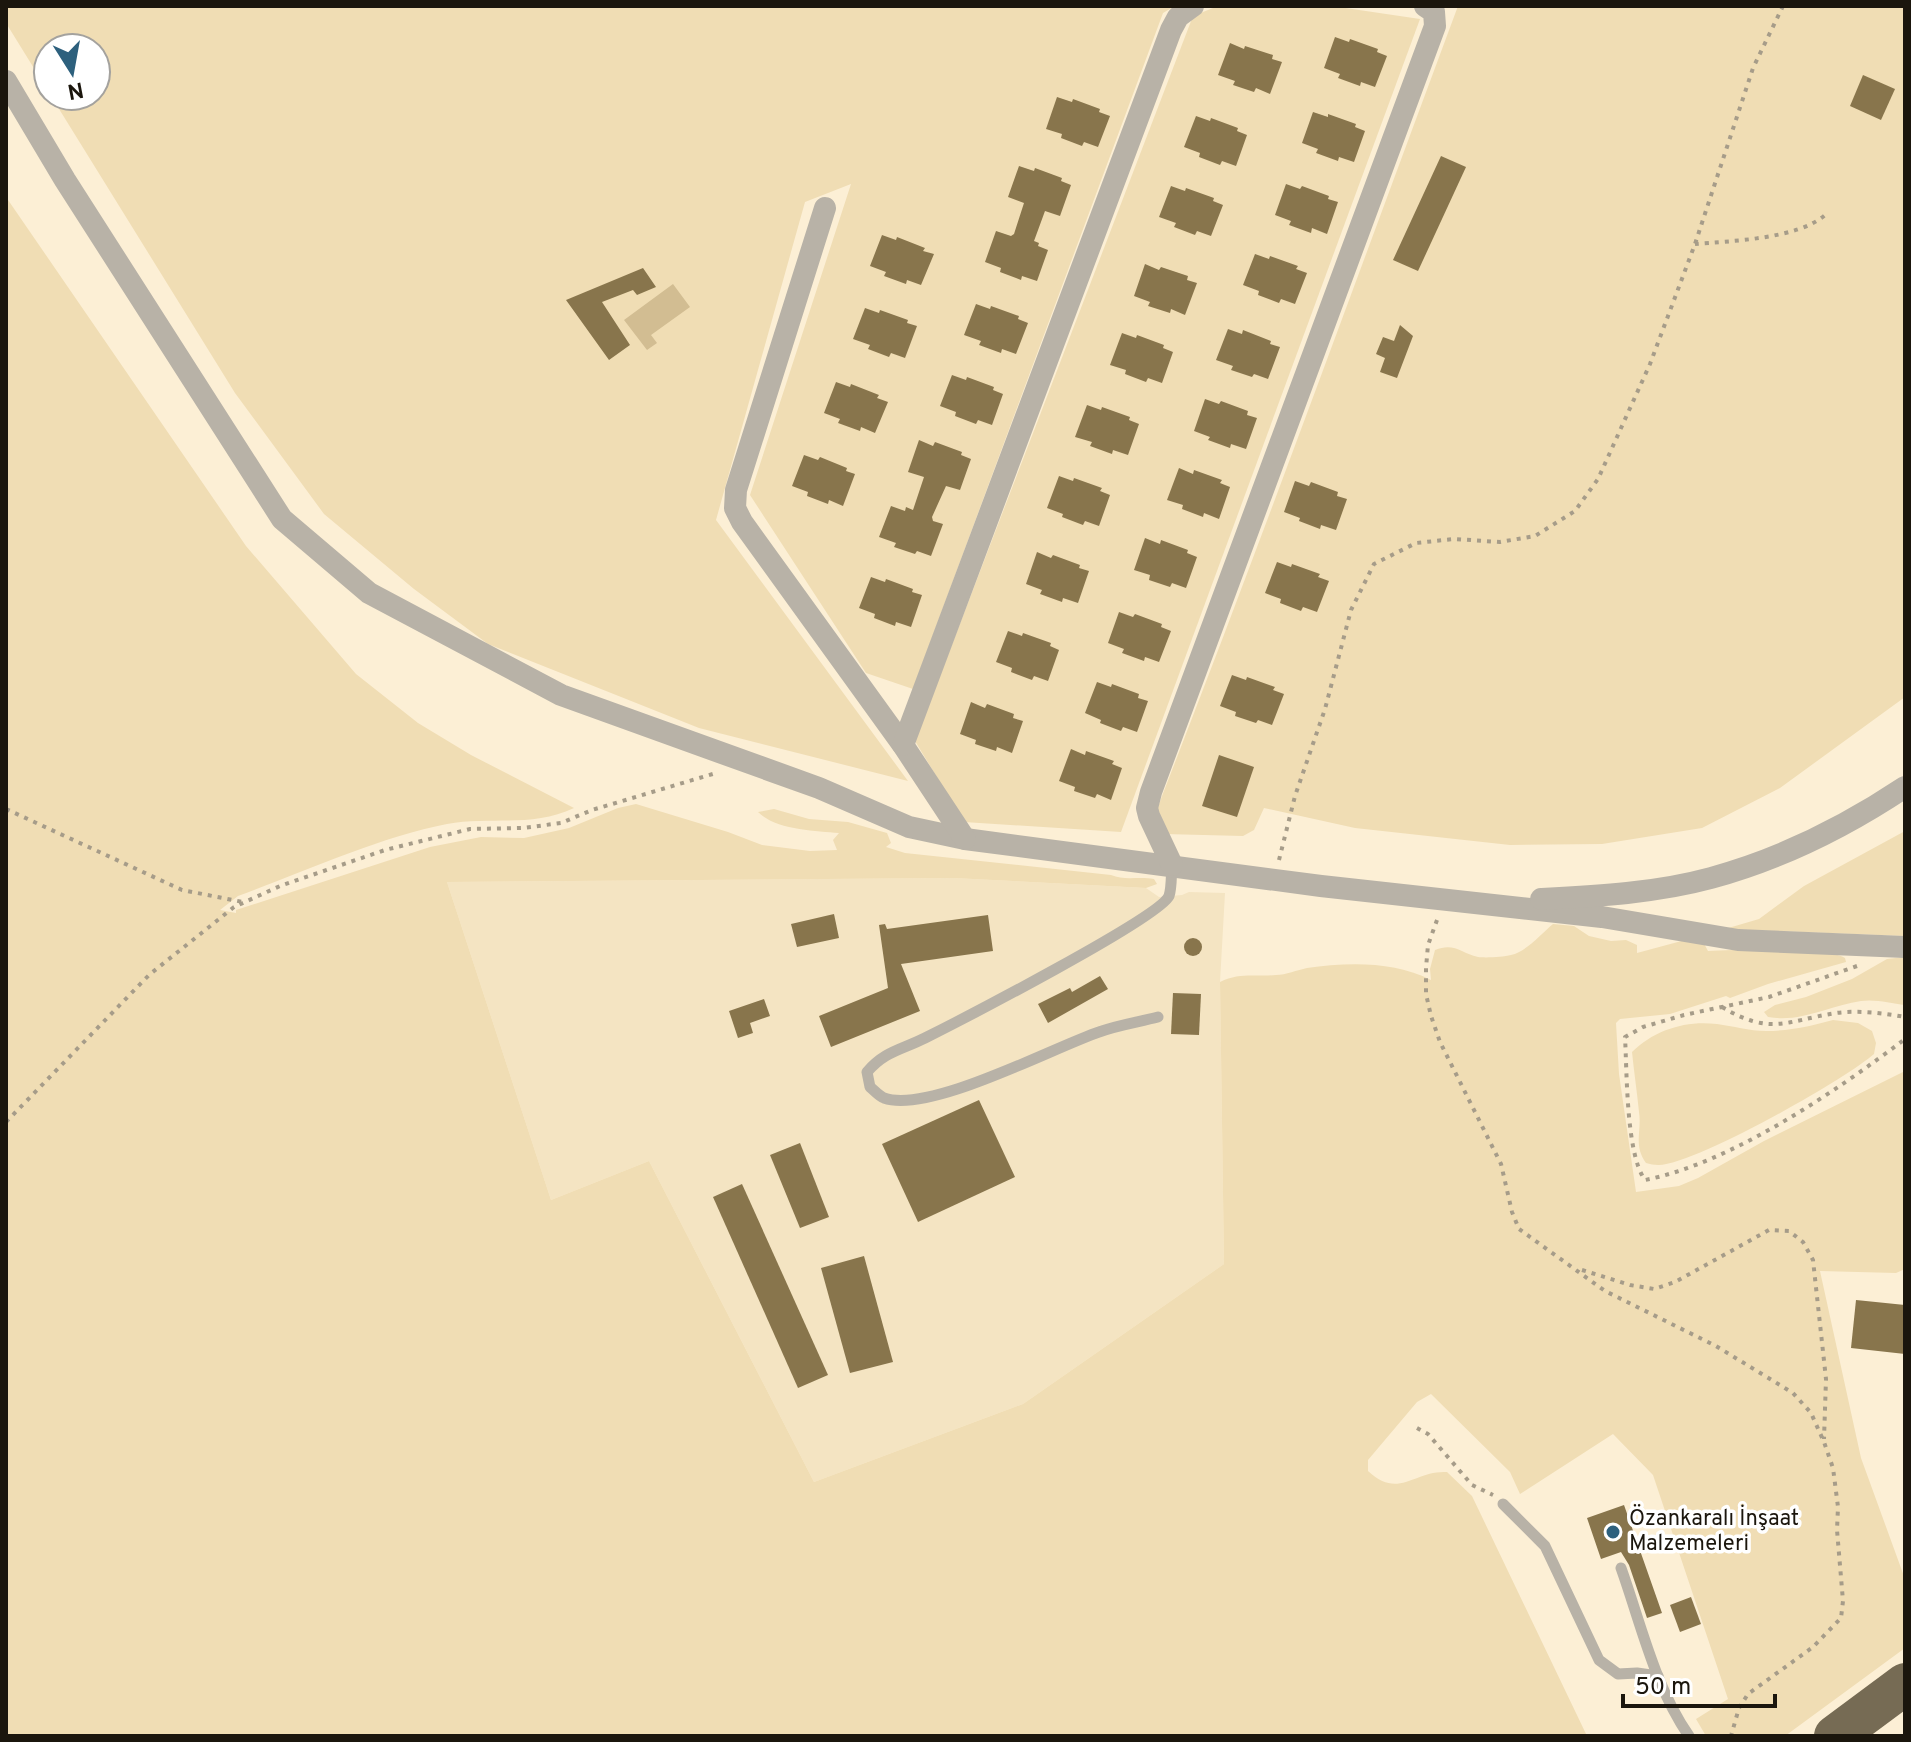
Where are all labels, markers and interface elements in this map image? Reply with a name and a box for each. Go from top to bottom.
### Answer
north arrow [32,32,112,112]
text: N [65,74,86,104]
place label: Özankaralı İnşaat Malzemeleri [1629,1504,1799,1558]
marker: Özankaralı İnşaat Malzemeleri [1604,1523,1622,1541]
scale bar [1623,1658,1775,1708]
text: 50 m [1635,1673,1691,1703]

